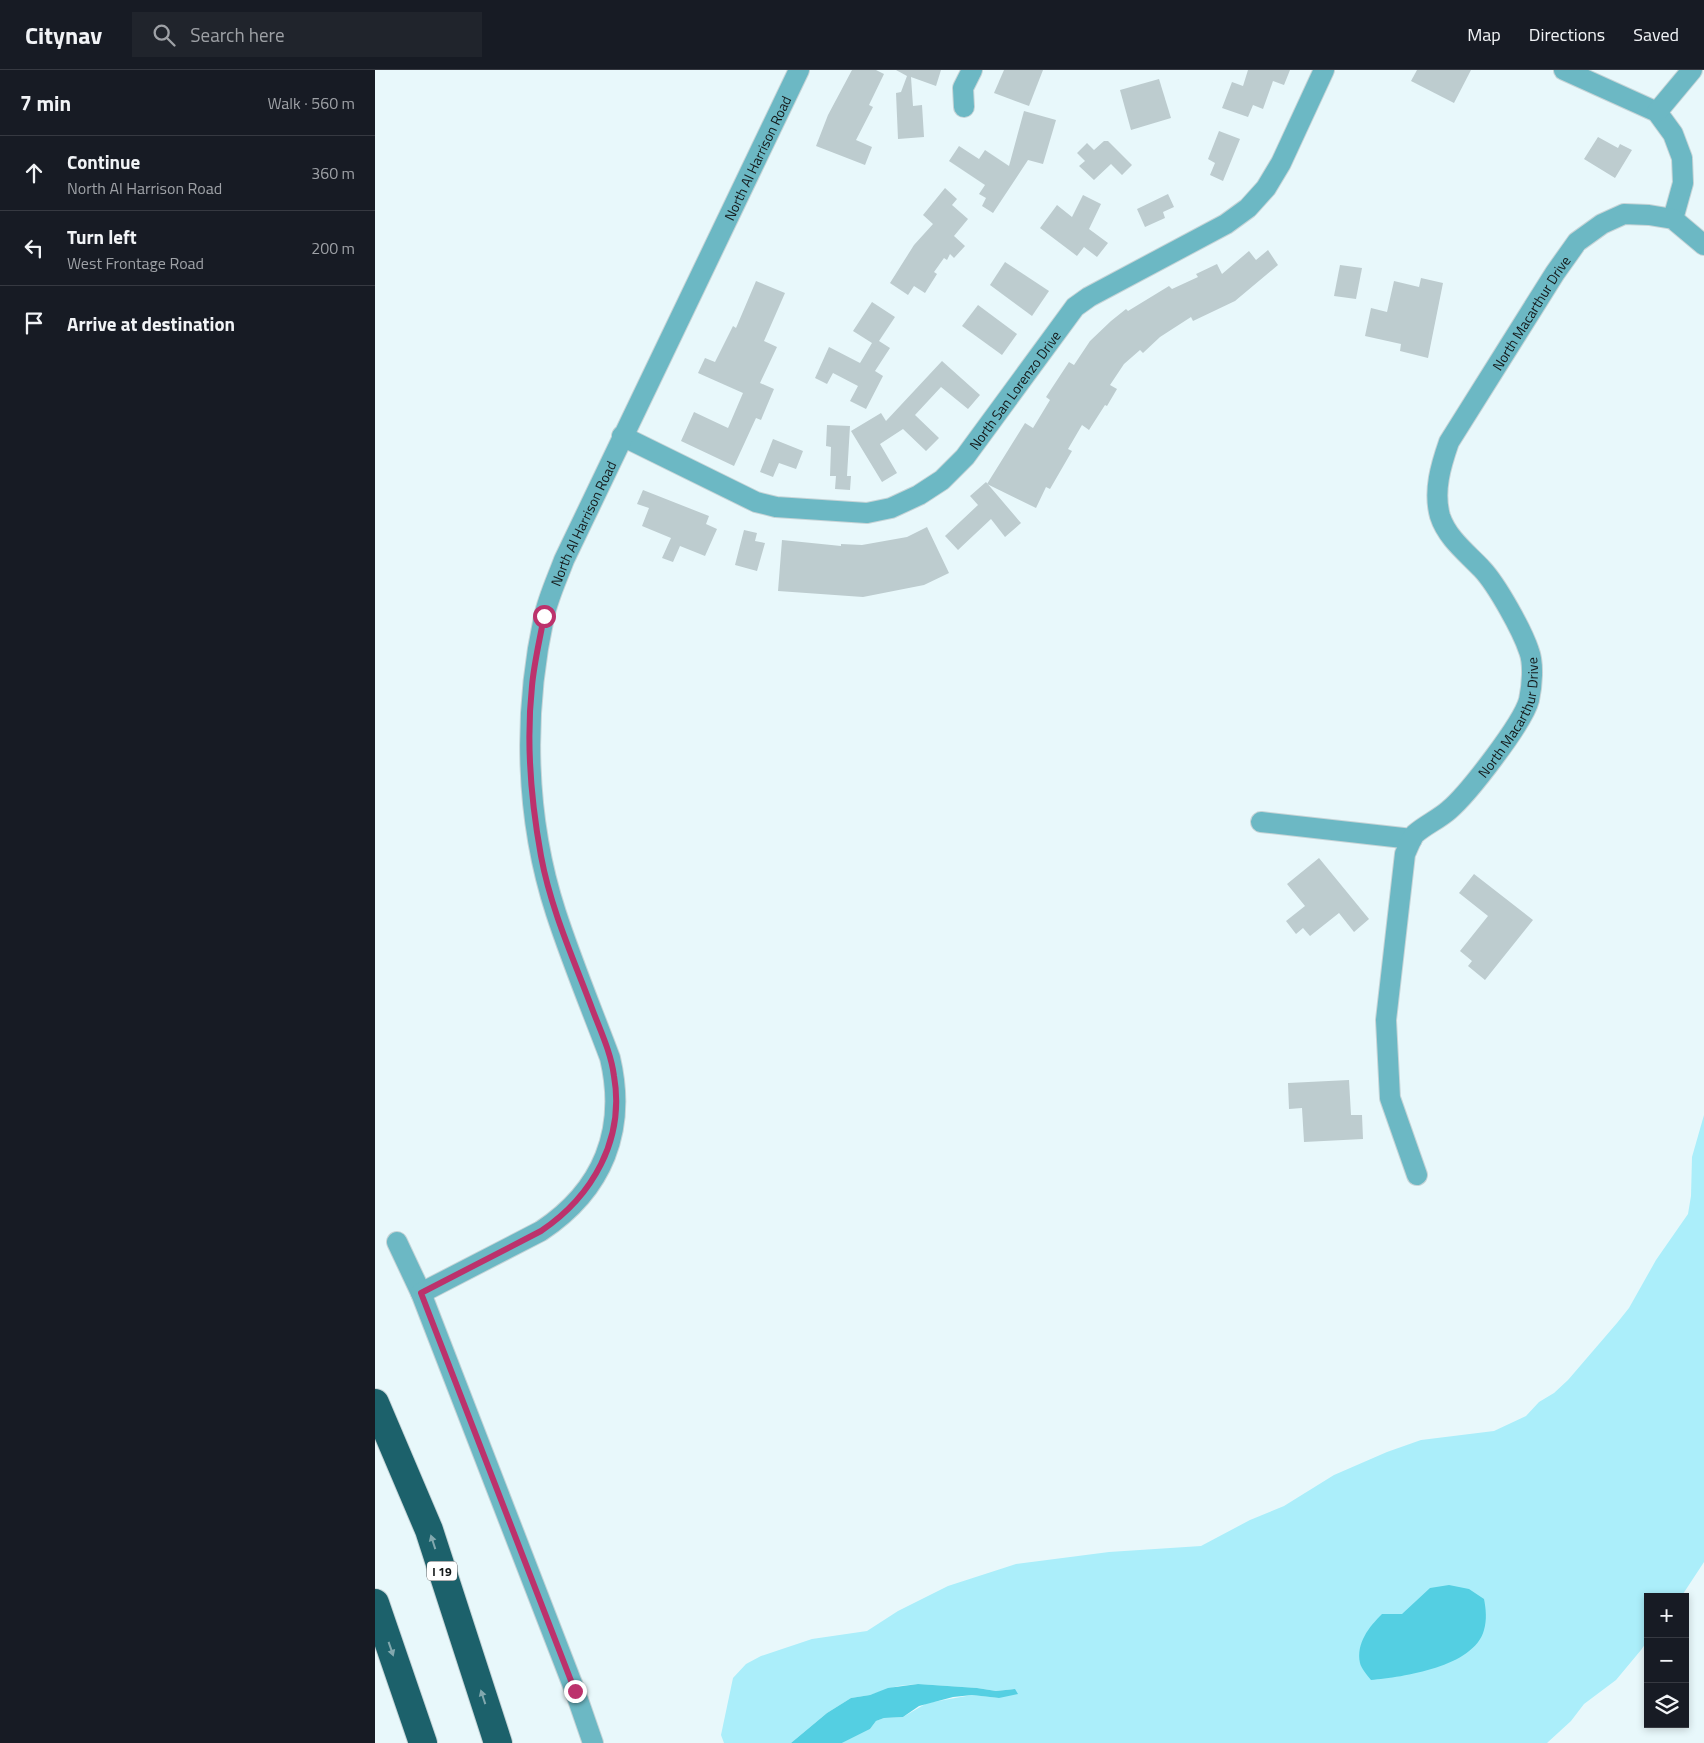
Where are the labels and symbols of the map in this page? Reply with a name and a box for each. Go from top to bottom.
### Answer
street label: North Al Harrison Road [718,92,796,224]
street label: North Macarthur Drive [1486,251,1575,374]
street label: North San Lorenzo Drive [964,326,1065,454]
street label: North Al Harrison Road [544,457,621,589]
route start [533,605,556,628]
street label: North Macarthur Drive [1472,656,1543,782]
one-way arrow [428,1534,436,1549]
road number: I 19 [427,1562,457,1580]
one-way arrow [387,1642,395,1657]
route end [564,1680,587,1703]
one-way arrow [478,1689,486,1704]

